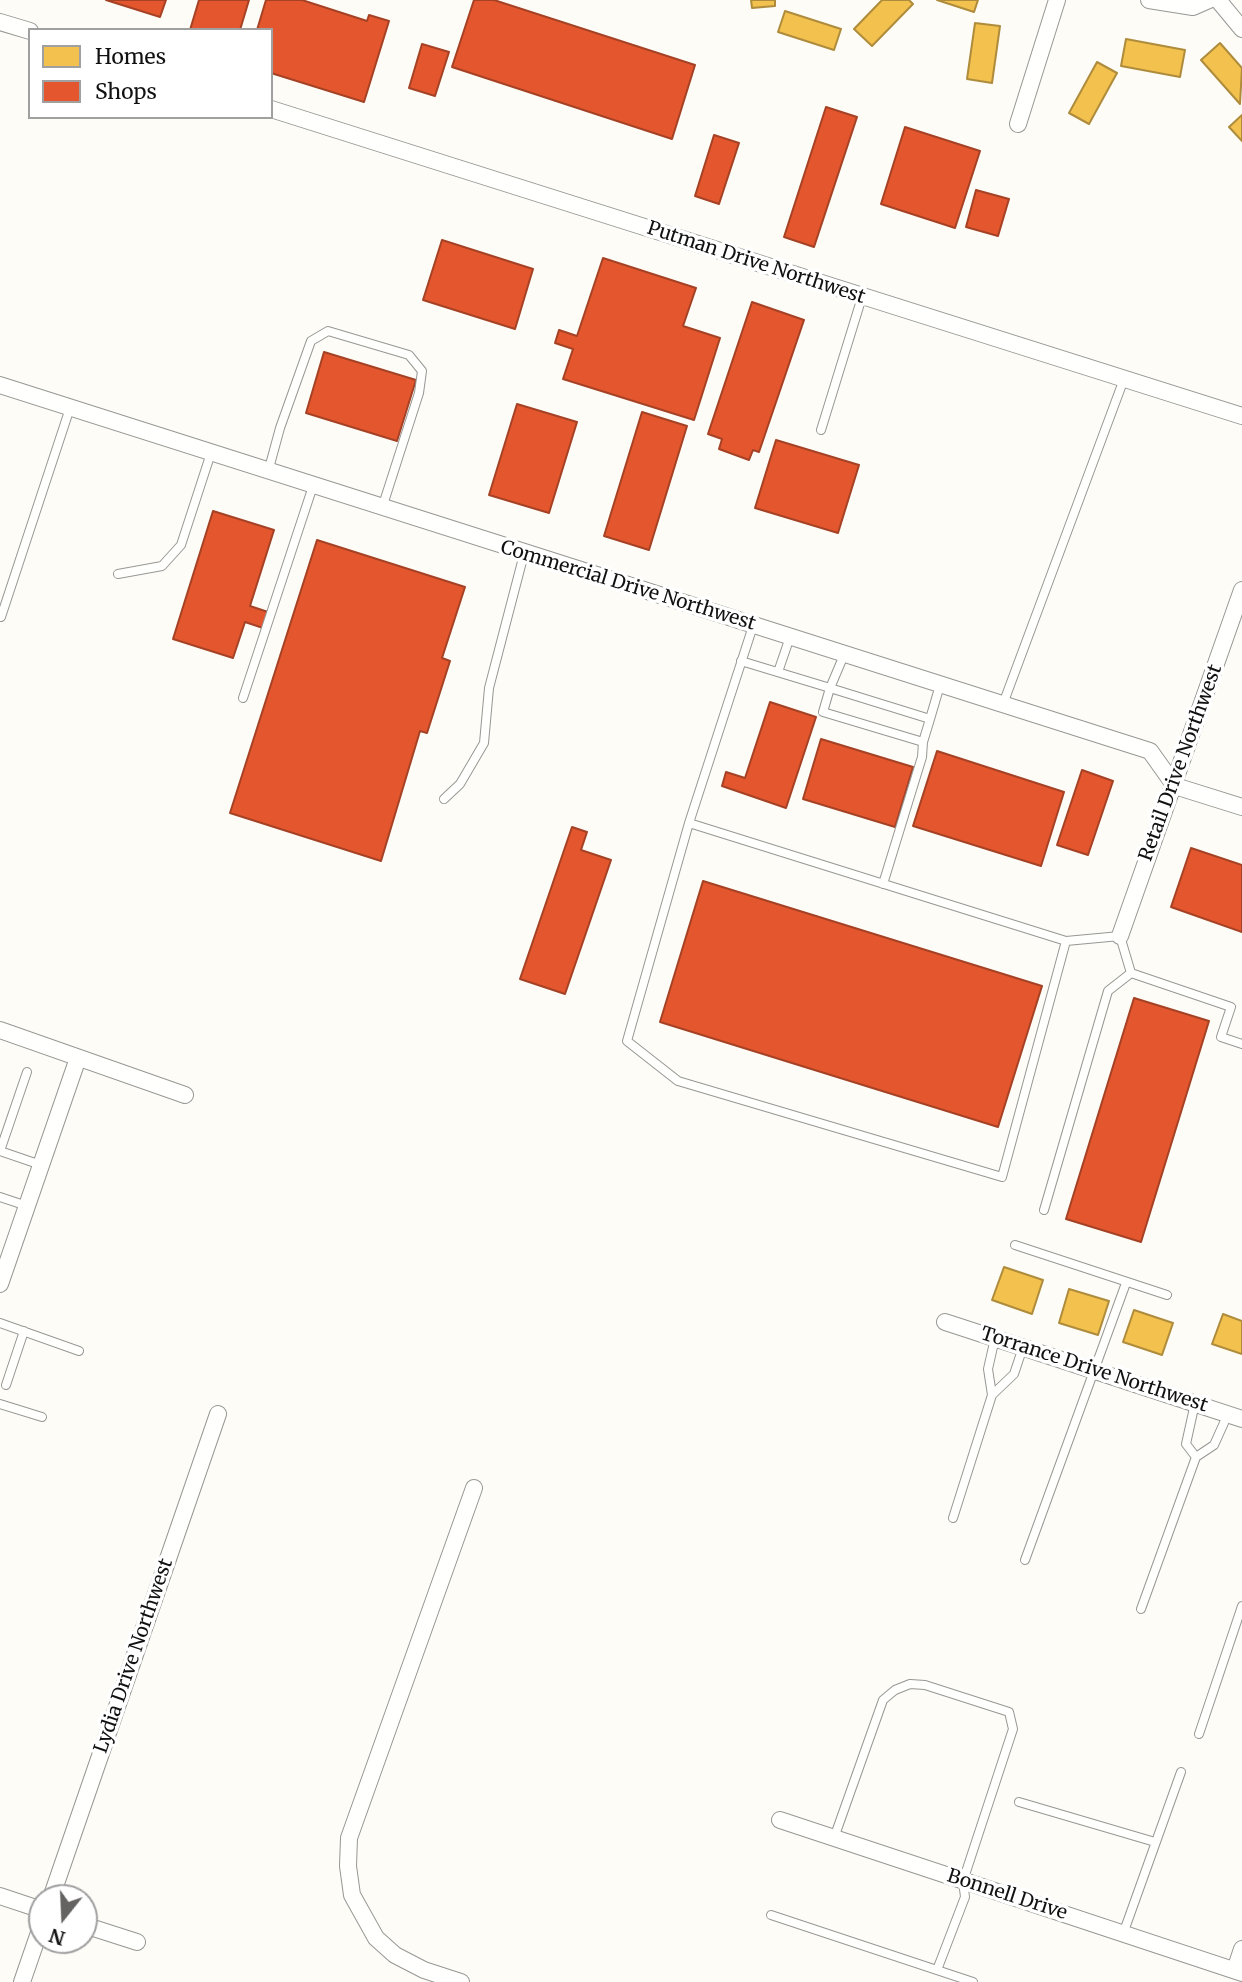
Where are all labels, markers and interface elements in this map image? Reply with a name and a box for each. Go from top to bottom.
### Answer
legend [28,28,273,119]
text: Homes [95,43,166,70]
text: Shops [95,78,157,105]
street label: Putman Drive Northwest [644,217,868,309]
street label: Commercial Drive Northwest [498,536,758,636]
street label: Retail Drive Northwest [1135,662,1227,864]
street label: Torrance Drive Northwest [978,1322,1210,1418]
street label: Lydia Drive Northwest [90,1556,178,1756]
street label: Bonnell Drive [944,1865,1070,1925]
north arrow [28,1884,98,1954]
text: N [46,1923,68,1951]

